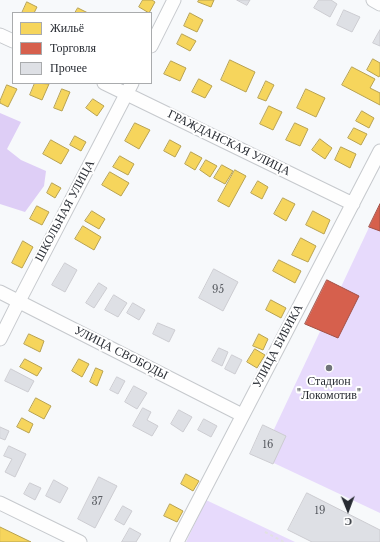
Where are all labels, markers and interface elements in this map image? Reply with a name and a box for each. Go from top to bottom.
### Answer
legend [12,12,152,84]
text: Жильё [50,20,84,35]
text: Торговля [50,40,96,55]
text: Прочее [50,60,87,75]
street label: ГРАЖДАНСКАЯ УЛИЦА [165,107,293,179]
street label: ШКОЛЬНАЯ УЛИЦА [32,158,98,264]
house number: 95 [212,284,224,296]
street label: УЛИЦА БИБИКА [250,302,306,390]
street label: УЛИЦА СВОБОДЫ [72,323,170,383]
marker: Стадион "Локомотив" [324,363,334,373]
place label: Стадион "Локомотив" [297,375,361,403]
house number: 16 [263,439,273,451]
north arrow [328,490,368,530]
house number: 37 [91,496,103,508]
house number: 19 [315,505,325,517]
text: С [344,515,352,529]

